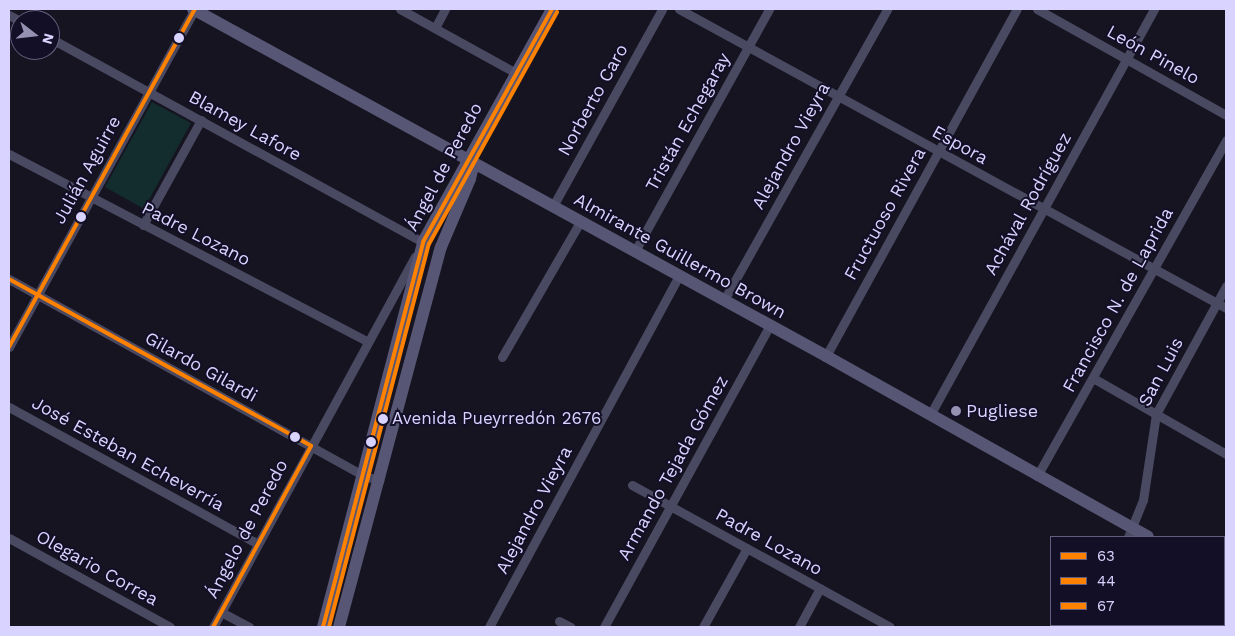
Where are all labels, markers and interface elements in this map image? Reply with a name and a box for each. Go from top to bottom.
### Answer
north arrow [10,10,60,60]
street label: León Pinelo [1103,21,1203,89]
text: N [39,32,58,46]
unlabelled marker [174,33,184,43]
street label: Norberto Caro [553,40,633,160]
street label: Tristán Echegaray [641,49,735,195]
street label: Alejandro Vieyra [747,79,835,213]
street label: Blamey Lafore [185,86,305,166]
street label: Ángel de Peredo [401,99,487,235]
street label: Julián Aguirre [48,112,126,228]
street label: Espora [928,121,992,169]
street label: Achával Rodríguez [980,129,1076,279]
street label: Fructuoso Rivera [840,144,930,284]
street label: Almirante Guillermo Brown [570,189,790,323]
street label: Padre Lozano [138,197,254,271]
street label: Francisco N. de Laprida [1058,204,1178,396]
unlabelled marker [76,212,86,222]
street label: Gilardo Gilardi [141,327,261,407]
street label: San Luis [1134,334,1188,410]
street label: Armando Tejada Gómez [613,371,733,565]
street label: José Esteban Echeverría [28,392,228,516]
place label: Pugliese [966,400,1038,422]
marker: Pugliese [950,405,962,417]
place label: Avenida Pueyrredón 2676 [392,409,602,429]
marker: Avenida Pueyrredón 2676 [378,414,388,424]
unlabelled marker [290,432,300,442]
unlabelled marker [366,437,376,447]
street label: Alejandro Vieyra [491,442,577,578]
street label: Ángelo de Peredo [201,456,293,602]
street label: Padre Lozano [712,504,826,580]
street label: Olegario Correa [32,526,162,610]
legend [1050,536,1225,626]
text: 63 [1097,547,1115,565]
text: 44 [1097,572,1115,590]
text: 67 [1097,597,1114,615]

